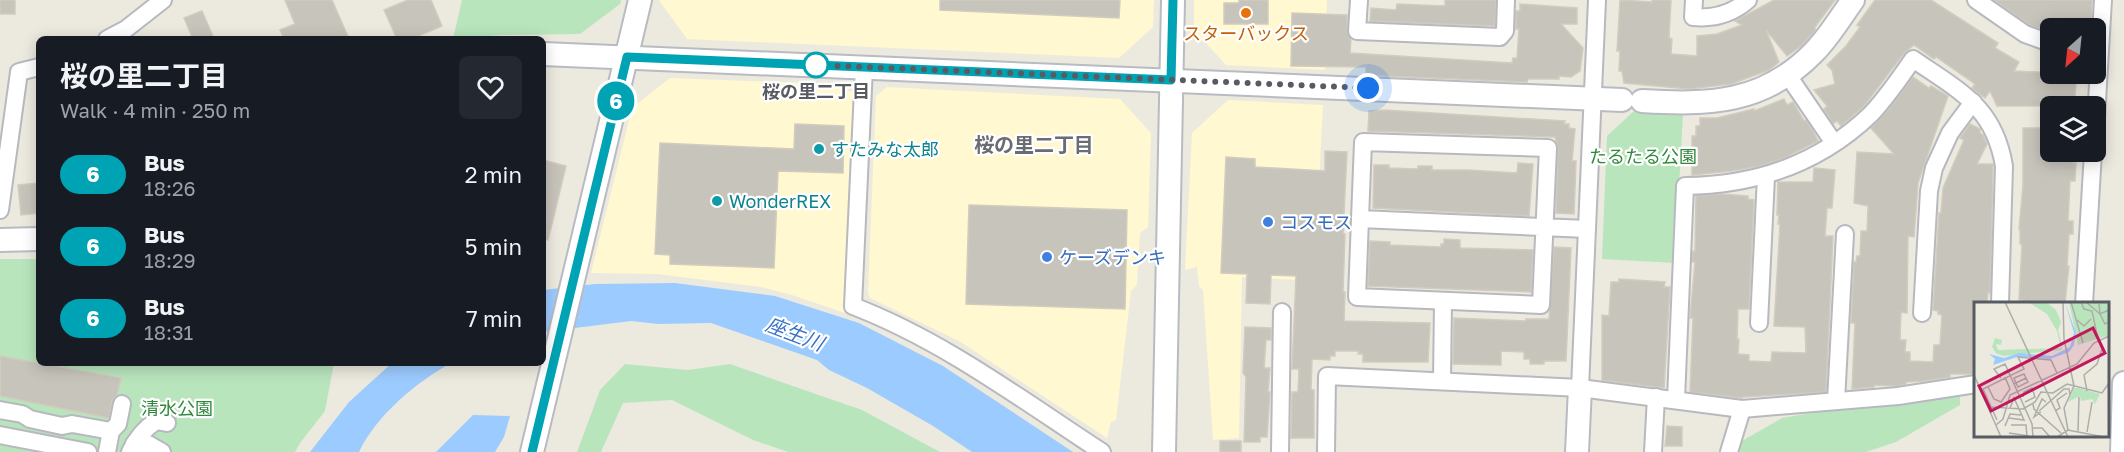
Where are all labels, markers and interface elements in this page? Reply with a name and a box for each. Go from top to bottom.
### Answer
marker: スターバックス [1239,6,1253,20]
north arrow [2040,18,2106,84]
map controls [2040,18,2106,162]
place label: スターバックス [1183,22,1309,44]
marker: 桜の里二丁目 [803,52,829,78]
button: heart [459,56,522,119]
text: 桜の里二丁目 [60,59,228,92]
your location [1353,73,1383,103]
place label: 桜の里二丁目 [762,80,870,102]
line badge: 6 [596,82,636,120]
text: 6 [609,88,623,114]
button: layers [2040,96,2106,162]
text: Walk · 4 min · 250 m [60,98,250,122]
district label: 桜の里二丁目 [974,132,1094,156]
place label: すたみな太郎 [831,138,939,160]
marker: すたみな太郎 [812,142,826,156]
park label: たるたる公園 [1589,145,1697,167]
text: Bus [144,149,185,176]
text: 6 [86,161,100,187]
text: 2 min [465,161,522,188]
text: 18:26 [144,176,196,200]
place label: WonderREX [729,190,831,212]
marker: WonderREX [710,194,724,208]
place label: コスモス [1280,211,1352,233]
marker: コスモス [1261,215,1275,229]
text: Bus [144,221,185,248]
text: 6 [86,233,100,259]
text: 5 min [465,233,522,260]
place label: ケーズデンキ [1059,246,1166,268]
text: 18:29 [144,248,196,272]
marker: ケーズデンキ [1040,250,1054,264]
text: Bus [144,293,185,320]
inset map [1974,302,2109,437]
text: 6 [86,305,100,331]
text: 7 min [466,305,522,332]
water label: 座生川 [763,311,829,356]
text: 18:31 [144,320,193,344]
park label: 清水公園 [141,397,213,419]

